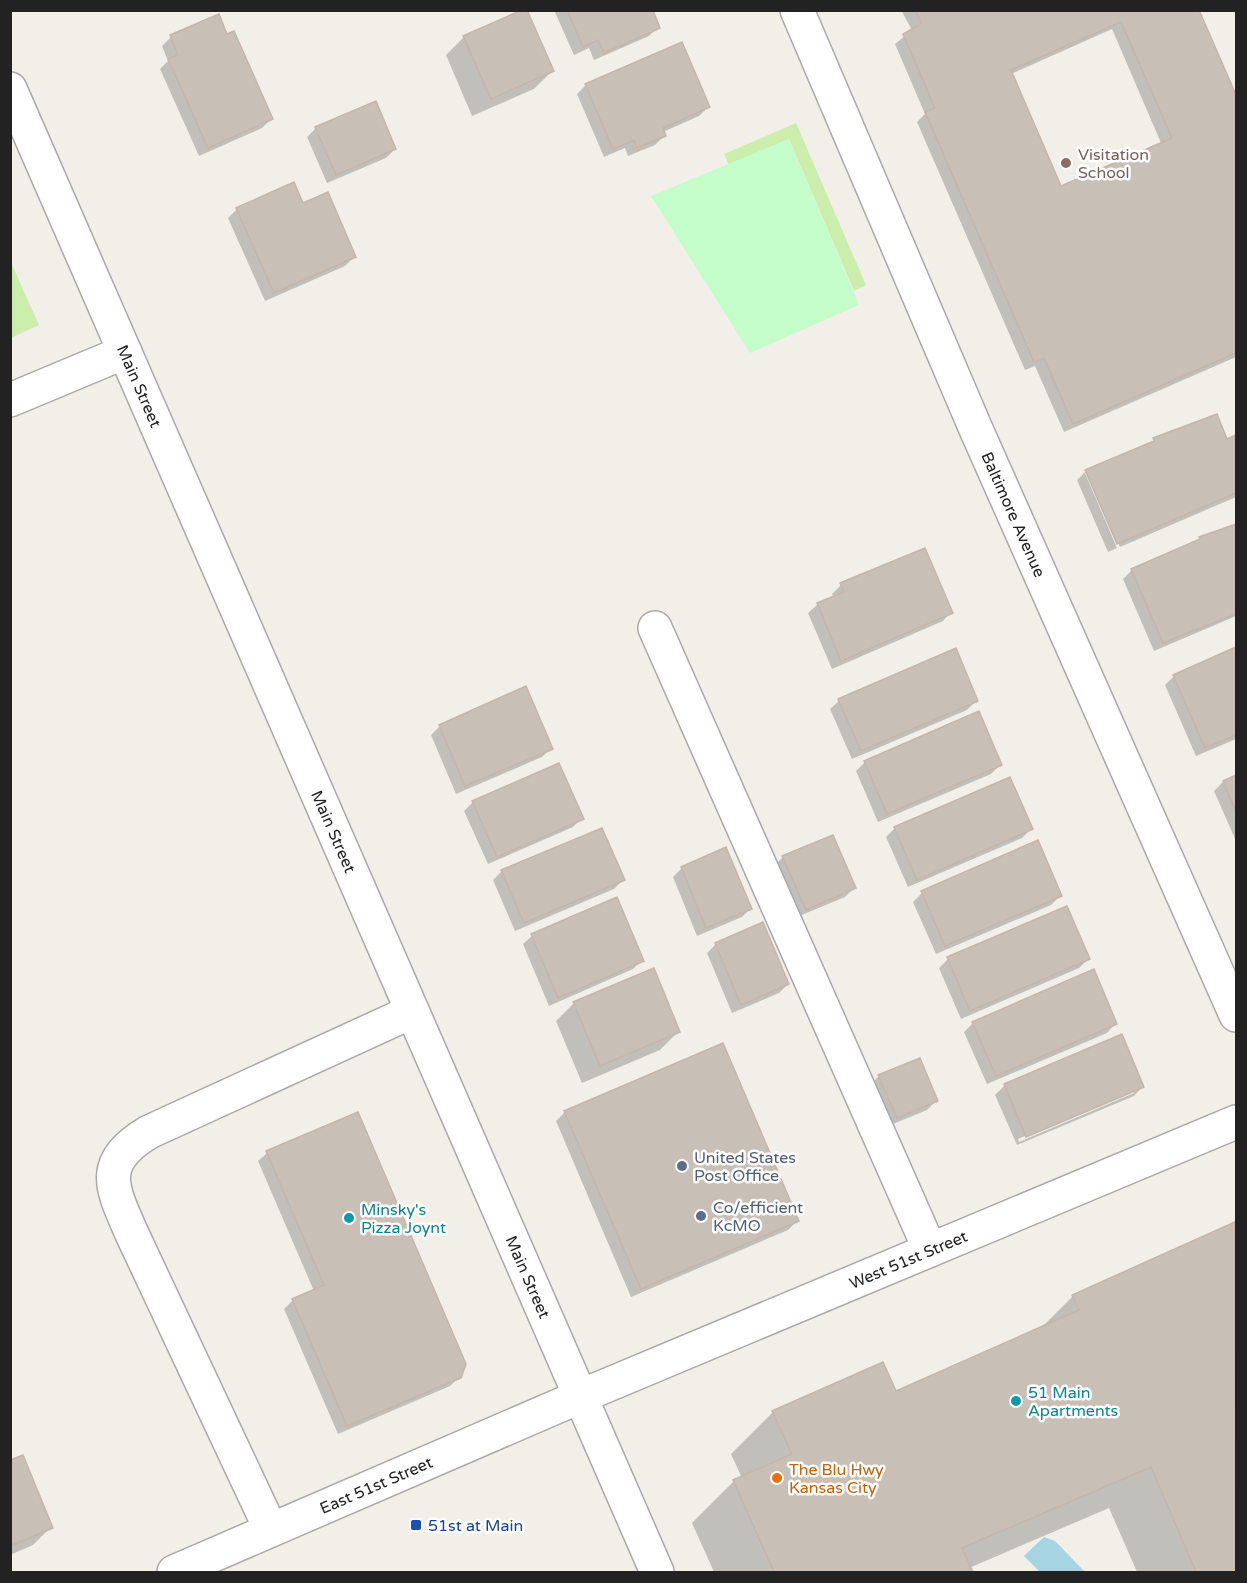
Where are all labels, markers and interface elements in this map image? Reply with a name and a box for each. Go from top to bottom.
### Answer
place label: Visitation School [1078,145,1149,183]
marker: Visitation School [1059,156,1073,170]
street label: Main Street [112,342,165,431]
street label: Baltimore Avenue [976,449,1049,581]
street label: Main Street [306,787,360,876]
place label: United States Post Office [694,1148,796,1186]
marker: United States Post Office [675,1159,689,1173]
place label: Co/efficient KcMO [713,1198,803,1236]
place label: Minsky's Pizza Joynt [361,1200,446,1238]
marker: Co/efficient KcMO [694,1209,708,1223]
marker: Minsky's Pizza Joynt [342,1211,356,1225]
street label: West 51st Street [846,1227,971,1294]
street label: Main Street [501,1233,554,1322]
place label: 51 Main Apartments [1028,1383,1118,1421]
marker: 51 Main Apartments [1009,1394,1023,1408]
street label: East 51st Street [317,1453,436,1519]
place label: The Blu Hwy Kansas City [789,1460,884,1498]
marker: The Blu Hwy Kansas City [770,1471,784,1485]
place label: 51st at Main [428,1516,523,1536]
marker: 51st at Main [409,1518,423,1532]

